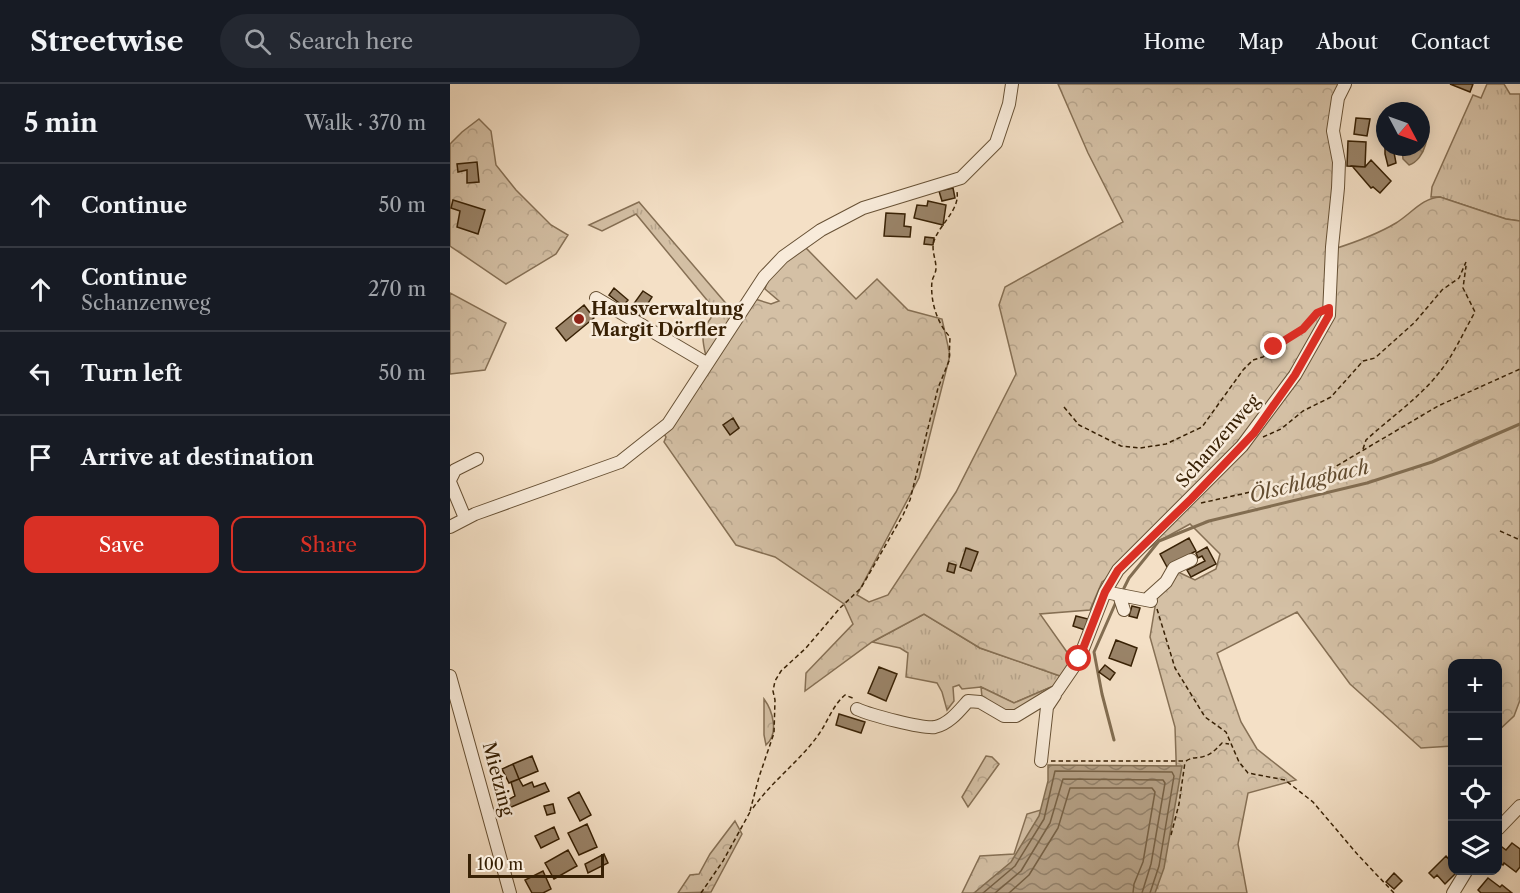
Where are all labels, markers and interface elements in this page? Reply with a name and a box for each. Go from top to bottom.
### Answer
search box [220,14,640,68]
text: Streetwise [30,24,184,58]
icon: search [241,25,274,58]
text: Search here [289,28,413,55]
text: Home [1144,29,1205,54]
text: Map [1238,29,1283,54]
text: About [1316,29,1378,54]
text: Contact [1411,29,1490,54]
north arrow [1376,102,1430,156]
text: 5 min [24,107,98,139]
text: Walk · 370 m [304,111,426,135]
icon: ahead [24,189,57,222]
text: Continue [81,192,187,219]
text: 50 m [379,193,426,217]
text: Continue [81,264,187,291]
icon: ahead [24,273,57,306]
text: 270 m [368,277,426,301]
text: Schanzenweg [81,291,210,315]
place label: Hausverwaltung Margit Dörfler [591,298,744,341]
marker: Hausverwaltung Margit Dörfler [572,312,586,326]
route end [1260,333,1286,359]
icon: left [24,357,57,390]
text: Turn left [81,360,182,387]
text: 50 m [379,361,426,385]
street label: Schanzenweg [1172,389,1265,492]
icon: arrive [24,441,57,474]
text: Arrive at destination [81,444,314,471]
water label: Ölschlagbach [1246,454,1372,508]
button: Save [24,516,219,573]
button: Share [231,516,426,573]
route start [1065,645,1091,671]
map controls [1448,659,1502,875]
button: + [1448,659,1502,713]
button: − [1448,713,1502,767]
street label: Mietzing [478,740,519,819]
button: locate [1448,767,1502,821]
button: layers [1448,821,1502,875]
scale bar [468,851,604,878]
text: 100 m [477,854,523,874]

